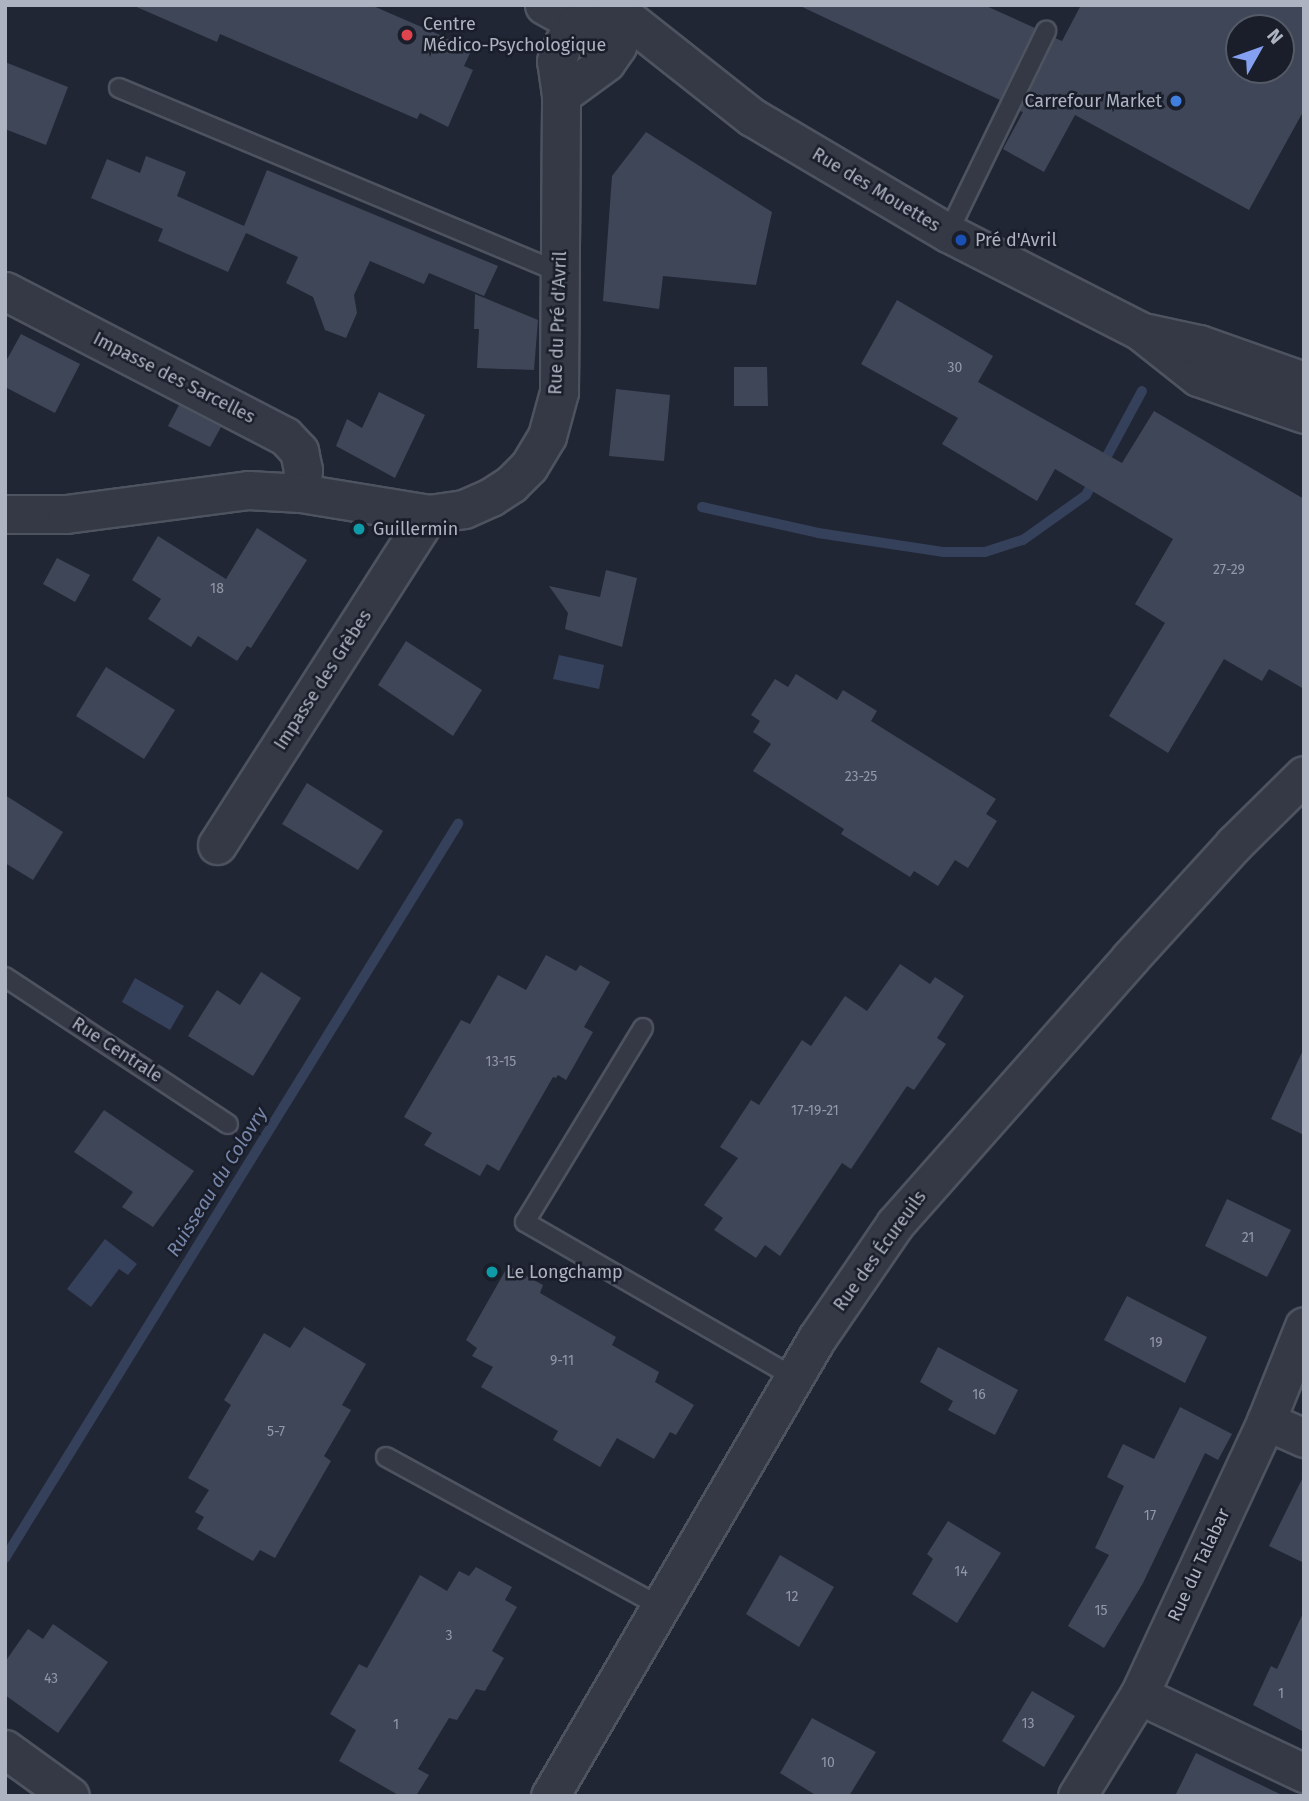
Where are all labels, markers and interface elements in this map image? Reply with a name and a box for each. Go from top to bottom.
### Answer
place label: Centre Médico-Psychologique [423,14,606,56]
north arrow [1225,14,1295,84]
text: N [1262,24,1288,49]
marker: Centre Médico-Psychologique [397,25,417,45]
place label: Carrefour Market [1024,90,1162,112]
marker: Carrefour Market [1168,93,1184,109]
street label: Rue des Mouettes [808,143,944,237]
place label: Pré d'Avril [975,229,1057,251]
marker: Pré d'Avril [953,232,969,248]
street label: Rue du Pré d'Avril [545,251,571,395]
street label: Impasse des Sarcelles [90,328,258,428]
house number: 30 [948,360,962,376]
place label: Guillermin [373,518,458,540]
marker: Guillermin [351,521,367,537]
house number: 27-29 [1213,562,1245,578]
house number: 18 [210,581,224,597]
street label: Impasse des Grèbes [270,606,376,754]
house number: 23-25 [845,769,877,785]
street label: Rue Centrale [68,1013,166,1087]
house number: 13-15 [486,1054,516,1070]
water label: Ruisseau du Colovry [162,1103,272,1261]
house number: 17-19-21 [791,1103,839,1119]
street label: Rue des Écureuils [829,1187,931,1315]
house number: 21 [1242,1230,1254,1246]
place label: Le Longchamp [506,1261,623,1283]
marker: Le Longchamp [484,1264,500,1280]
house number: 19 [1149,1335,1163,1351]
house number: 9-11 [550,1353,574,1369]
house number: 16 [972,1387,986,1403]
house number: 5-7 [267,1424,285,1440]
street label: Rue du Talabar [1163,1505,1235,1625]
house number: 17 [1144,1508,1156,1524]
house number: 14 [954,1564,968,1580]
house number: 12 [786,1589,798,1605]
house number: 15 [1094,1603,1108,1619]
house number: 3 [446,1628,452,1644]
house number: 43 [44,1671,58,1687]
house number: 1 [1278,1686,1284,1702]
house number: 13 [1021,1716,1035,1732]
house number: 1 [393,1717,399,1733]
house number: 10 [821,1755,835,1771]

